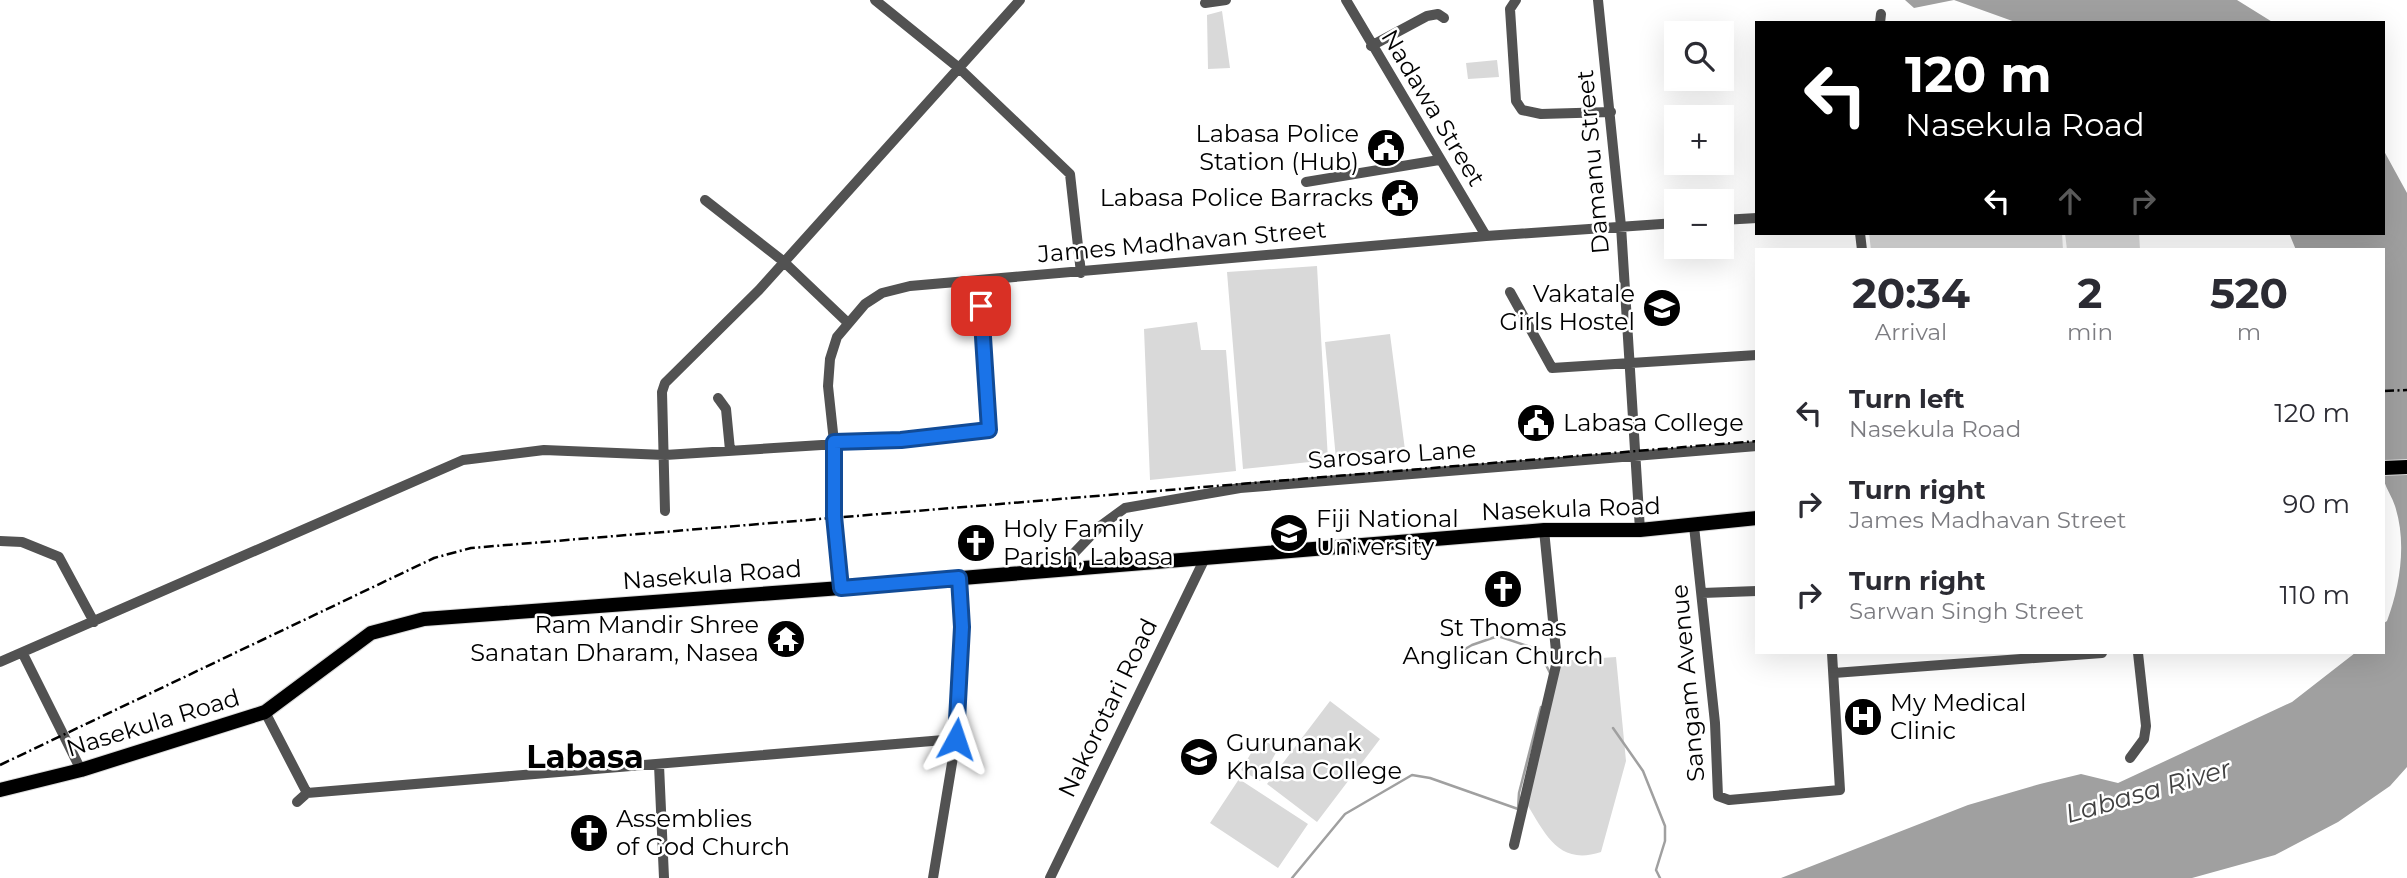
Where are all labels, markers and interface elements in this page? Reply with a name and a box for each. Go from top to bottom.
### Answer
map controls [1664,21,1734,259]
button: search [1664,21,1734,91]
street label: Nadawa Street [1375,24,1492,192]
text: 120 m [1905,45,2052,104]
icon: left [1790,49,1881,140]
street label: Damanu Street [1570,68,1615,255]
button: + [1664,105,1734,175]
text: Nasekula Road [1905,105,2145,144]
place label: Labasa Police Station (Hub) [1196,119,1359,176]
public building icon: Labasa Police Station (Hub) [1365,127,1407,169]
public building icon: Labasa Police Barracks [1379,177,1421,219]
icon: left [1978,182,2016,220]
icon: ahead [2051,182,2089,220]
icon: right [2124,182,2162,220]
place label: Labasa Police Barracks [1100,183,1373,212]
button: − [1664,189,1734,259]
street label: James Madhavan Street [1036,214,1328,269]
text: 20:34 [1852,267,1970,319]
text: 2 [2078,267,2102,319]
text: 520 [2210,267,2288,319]
pin [951,276,1011,336]
place label: Vakatale Girls Hostel [1500,279,1635,336]
icon: arrive [962,287,1000,325]
school or university icon: Vakatale Girls Hostel [1641,287,1683,329]
text: Arrival [1875,318,1947,346]
text: min [2067,318,2113,346]
text: m [2237,318,2261,346]
text: Turn left [1849,383,1965,415]
icon: left [1790,394,1828,432]
text: 120 m [2274,397,2350,429]
public building icon: Labasa College [1515,402,1557,444]
place label: Labasa College [1563,408,1744,437]
text: Nasekula Road [1849,415,2021,443]
street label: Sarosaro Lane [1307,434,1477,475]
text: Turn right [1849,474,1985,506]
icon: right [1790,485,1828,523]
text: 90 m [2283,488,2350,520]
street label: Nasekula Road [1481,491,1661,526]
place label: Fiji National University [1316,504,1459,561]
text: James Madhavan Street [1849,506,2126,534]
school or university icon: Fiji National University [1268,512,1310,554]
place label: Holy Family Parish, Labasa [1003,514,1174,571]
church icon: Holy Family Parish, Labasa [955,522,997,564]
street label: Nasekula Road [621,554,803,595]
text: Turn right [1849,565,1985,597]
church icon: St Thomas Anglican Church [1482,568,1524,610]
icon: right [1790,576,1828,614]
text: 110 m [2280,579,2350,611]
street label: Sangam Avenue [1664,583,1711,783]
text: Sarwan Singh Street [1849,597,2084,625]
place label: Ram Mandir Shree Sanatan Dharam, Nasea [470,610,759,667]
place label: St Thomas Anglican Church [1402,613,1604,670]
street label: Nakorotari Road [1052,614,1163,802]
temple icon: Ram Mandir Shree Sanatan Dharam, Nasea [765,618,807,660]
street label: Nasekula Road [63,682,243,763]
place label: My Medical Clinic [1890,688,2027,745]
hospital icon: My Medical Clinic [1842,696,1884,738]
position arrow [919,702,993,776]
place label: Gurunanak Khalsa College [1226,728,1402,785]
school or university icon: Gurunanak Khalsa College [1178,736,1220,778]
district label: Labasa [526,737,644,776]
water label: Labasa River [2062,752,2235,830]
place label: Assemblies of God Church [616,804,790,861]
church icon: Assemblies of God Church [568,812,610,854]

